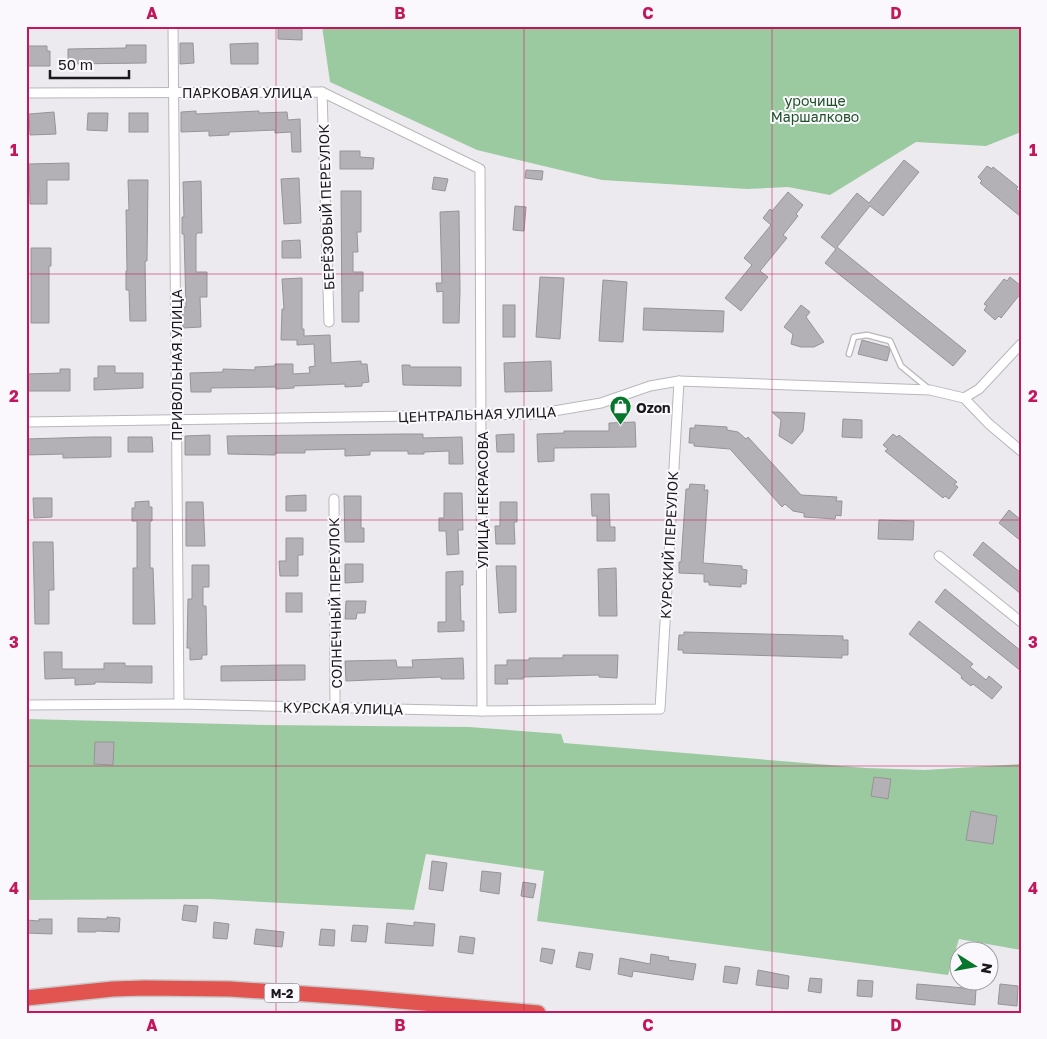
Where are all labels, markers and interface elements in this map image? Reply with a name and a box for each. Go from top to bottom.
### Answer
text: A [146,3,158,23]
text: B [394,3,406,23]
text: C [642,3,654,23]
text: D [890,3,902,23]
scale bar [50,48,129,80]
text: 50 m [58,55,93,73]
street label: ПАРКОВАЯ УЛИЦА [182,84,313,101]
park label: урочище Маршалково [771,92,859,125]
street label: БЕРЁЗОВЫЙ ПЕРЕУЛОК [315,123,337,290]
text: 1 [10,140,18,160]
text: 1 [1029,140,1037,160]
street label: ПРИВОЛЬНАЯ УЛИЦА [168,288,185,441]
text: 2 [9,386,19,406]
text: 2 [1028,386,1038,406]
shop icon: Ozon [608,395,632,426]
place label: Ozon [636,399,671,416]
street label: ЦЕНТРАЛЬНАЯ УЛИЦА [398,403,557,425]
street label: УЛИЦА НЕКРАСОВА [474,431,491,569]
street label: КУРСКИЙ ПЕРЕУЛОК [657,470,681,619]
street label: СОЛНЕЧНЫЙ ПЕРЕУЛОК [325,517,345,689]
text: 3 [9,632,19,652]
text: 3 [1028,632,1038,652]
street label: КУРСКАЯ УЛИЦА [283,698,404,718]
text: 4 [9,878,19,898]
text: 4 [1028,878,1038,898]
north arrow [950,942,1000,992]
text: N [978,962,997,975]
road number: М-2 [264,984,300,1002]
text: A [146,1015,158,1035]
text: B [394,1015,406,1035]
text: C [642,1015,654,1035]
text: D [890,1015,902,1035]

